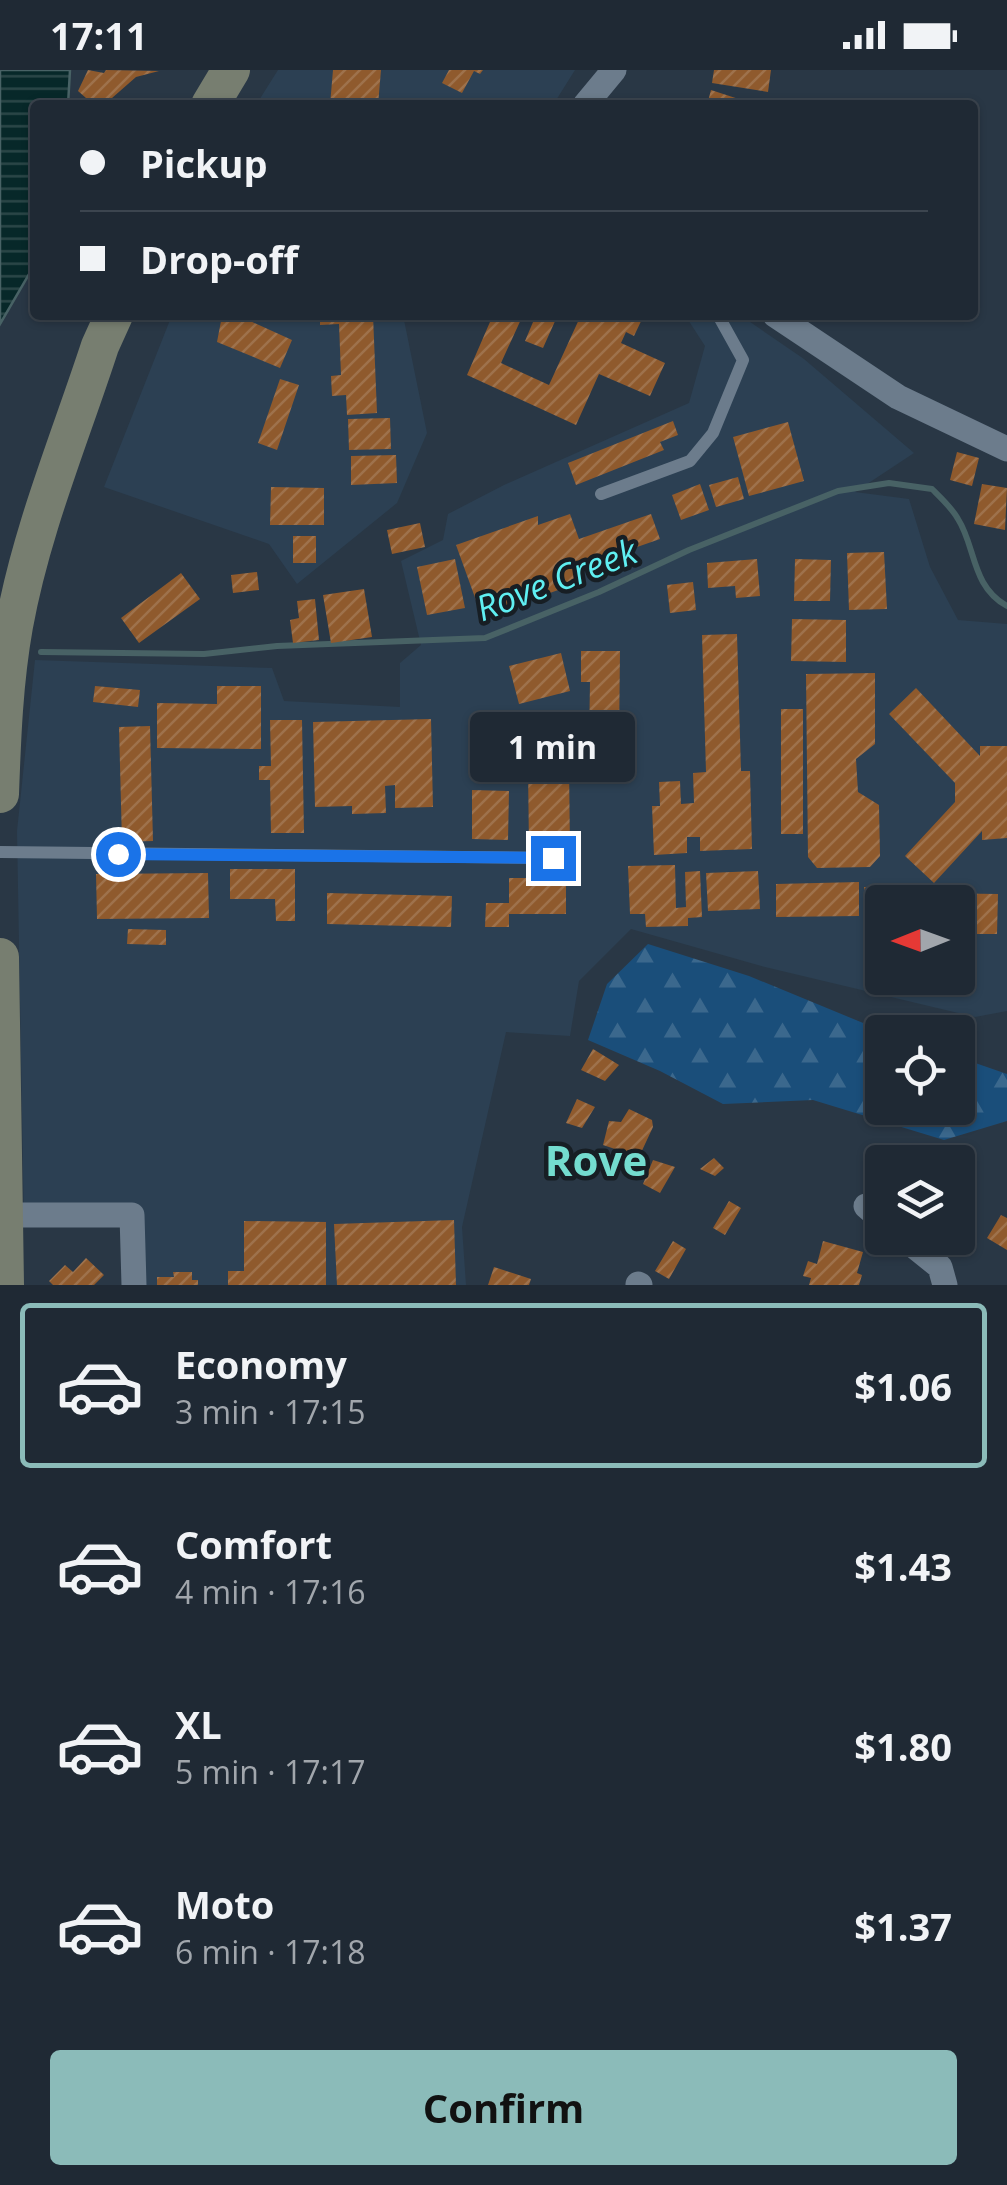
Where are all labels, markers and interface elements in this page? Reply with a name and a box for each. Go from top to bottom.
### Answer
text: 17:11 [50,9,148,61]
text: Pickup [140,137,268,189]
text: Drop-off [140,233,298,285]
water label: Rove Creek [469,526,645,631]
callout: 1 min [470,713,636,783]
text: 1 min [508,725,597,768]
route start [96,832,141,877]
route end [531,836,576,881]
north arrow [865,885,975,995]
map controls [865,885,975,1255]
button: locate [865,1015,975,1125]
district label: Rove [545,1131,647,1188]
button: layers [865,1145,975,1255]
text: Economy [175,1338,347,1390]
icon: car [55,1341,145,1431]
text: $1.06 [854,1360,952,1412]
text: 3 min · 17:15 [175,1390,366,1433]
text: Comfort [175,1518,332,1570]
icon: car [55,1521,145,1611]
text: $1.43 [854,1540,952,1592]
text: 4 min · 17:16 [175,1570,366,1613]
text: XL [175,1698,222,1750]
icon: car [55,1701,145,1791]
text: $1.80 [854,1720,952,1772]
text: 5 min · 17:17 [175,1750,366,1793]
text: Moto [175,1878,274,1930]
icon: car [55,1881,145,1971]
text: $1.37 [854,1900,952,1952]
text: 6 min · 17:18 [175,1930,366,1973]
button: Confirm [50,2050,957,2165]

